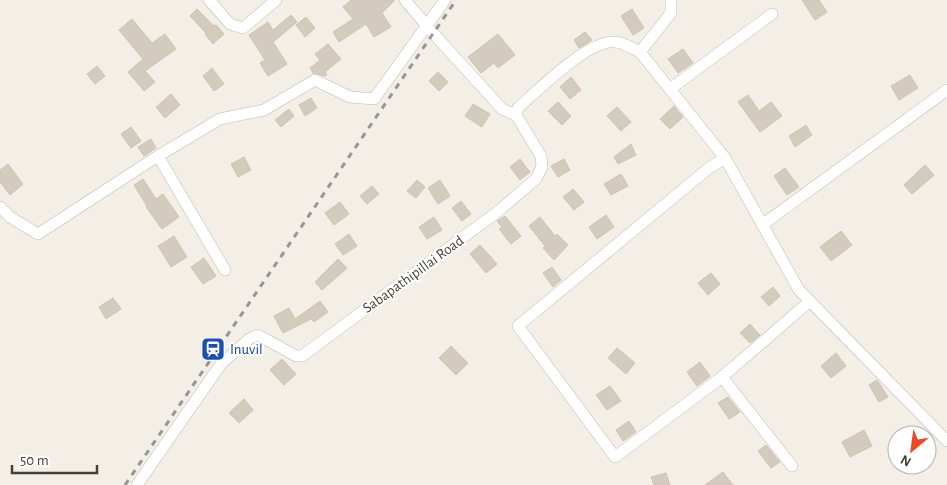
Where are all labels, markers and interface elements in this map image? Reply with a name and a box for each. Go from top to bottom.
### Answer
street label: Sabapathipillai Road [360,233,467,316]
station icon: Inuvil [200,336,226,362]
place label: Inuvil [230,342,263,357]
north arrow [887,425,937,475]
scale bar [12,442,98,474]
text: N [899,452,914,469]
text: 50 m [20,453,49,468]

